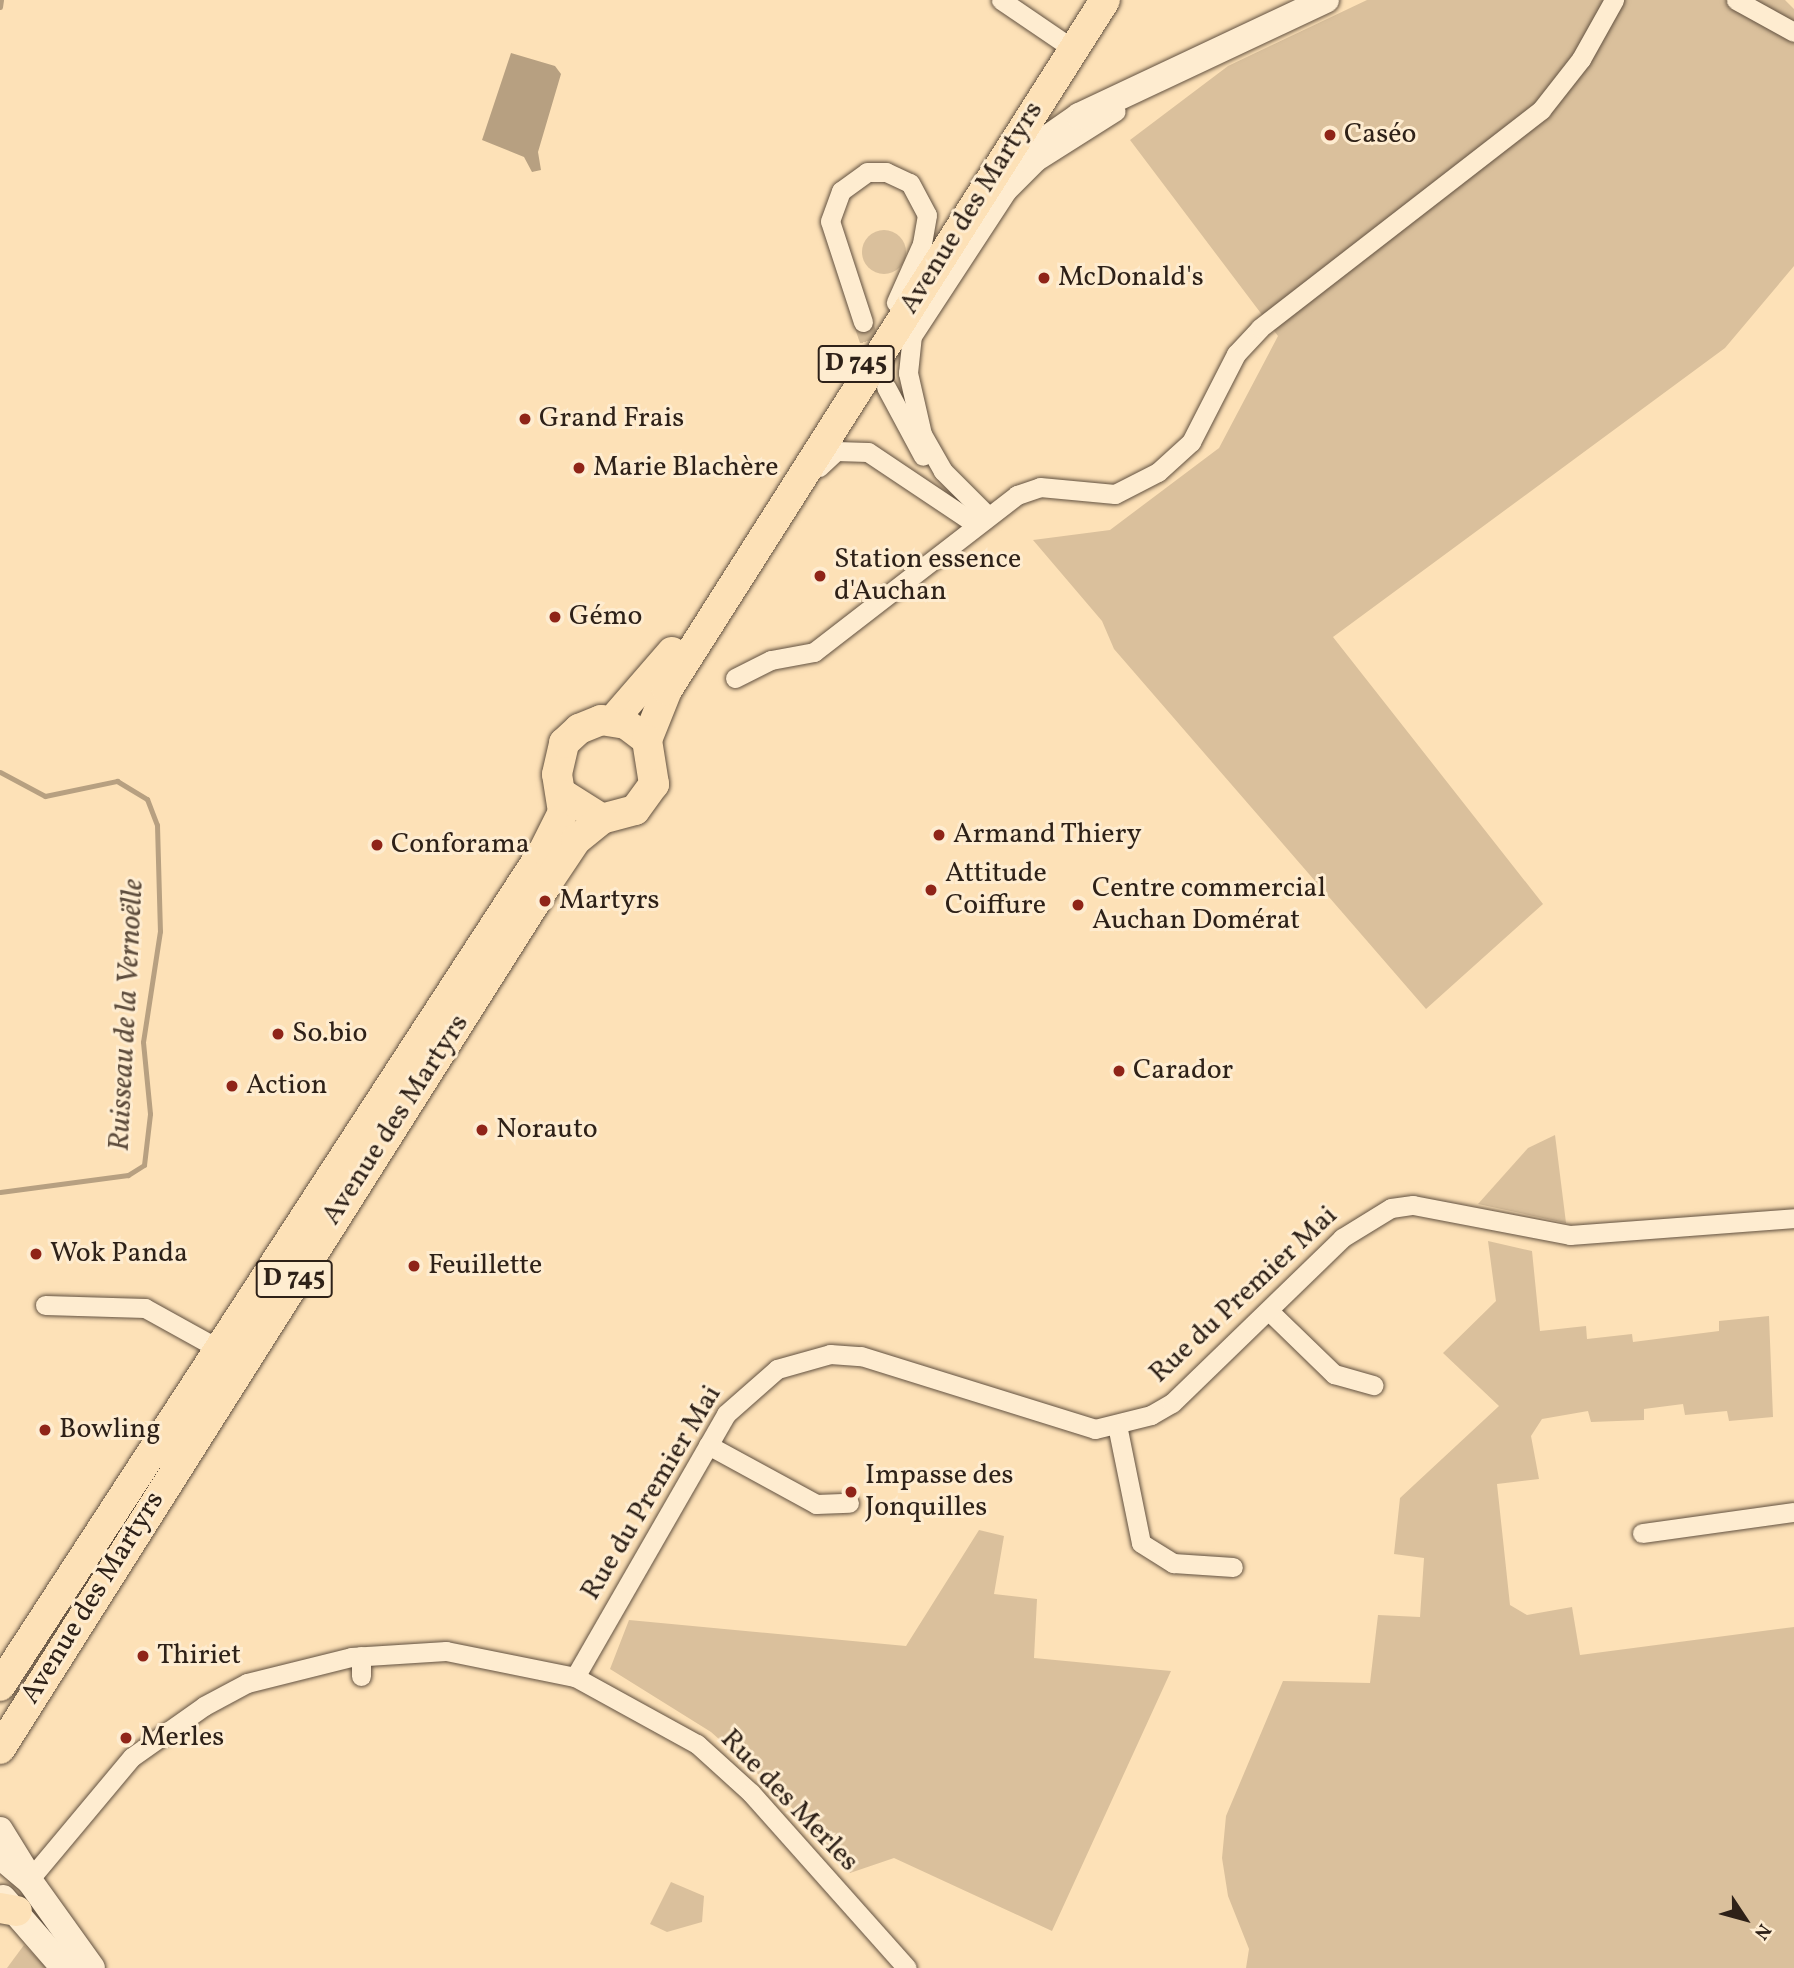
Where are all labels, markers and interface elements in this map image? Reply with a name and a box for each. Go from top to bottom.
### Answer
street label: Avenue des Martyrs [893,96,1051,320]
place label: Caséo [1344,118,1416,152]
marker: Caséo [1322,127,1338,143]
place label: McDonald's [1058,261,1204,295]
marker: McDonald's [1036,270,1052,286]
road number: D 745 [818,342,894,386]
place label: Grand Frais [539,402,684,436]
marker: Grand Frais [517,411,533,427]
place label: Marie Blachère [593,451,779,485]
marker: Marie Blachère [571,460,587,476]
place label: Station essence d'Auchan [834,543,1021,609]
marker: Station essence d'Auchan [812,568,828,584]
place label: Gémo [569,600,642,634]
marker: Gémo [547,609,563,625]
place label: Armand Thiery [953,818,1142,852]
marker: Armand Thiery [931,827,947,843]
place label: Conforama [391,828,530,862]
marker: Conforama [369,837,385,853]
place label: Attitude Coiffure [945,857,1047,923]
place label: Centre commercial Auchan Domérat [1092,872,1326,938]
water label: Ruisseau de la Vernoëlle [102,878,152,1152]
marker: Attitude Coiffure [923,882,939,898]
place label: Martyrs [559,884,659,918]
marker: Martyrs [537,893,553,909]
marker: Centre commercial Auchan Domérat [1070,897,1086,913]
street label: Avenue des Martyrs [315,1008,477,1232]
place label: So.bio [292,1017,367,1051]
marker: So.bio [270,1026,286,1042]
place label: Carador [1133,1054,1233,1088]
marker: Carador [1111,1063,1127,1079]
place label: Action [246,1069,328,1103]
marker: Action [224,1078,240,1094]
place label: Norauto [496,1113,598,1147]
marker: Norauto [474,1122,490,1138]
street label: Rue du Premier Mai [1143,1199,1345,1391]
place label: Wok Panda [50,1237,188,1271]
marker: Wok Panda [28,1246,44,1262]
place label: Feuillette [428,1249,542,1283]
road number: D 745 [256,1256,332,1302]
marker: Feuillette [406,1258,422,1274]
street label: Rue du Premier Mai [575,1380,729,1606]
place label: Bowling [59,1413,161,1447]
marker: Bowling [37,1422,53,1438]
place label: Impasse des Jonquilles [865,1459,1014,1525]
marker: Impasse des Jonquilles [843,1484,859,1500]
street label: Avenue des Martyrs [14,1486,172,1710]
place label: Thiriet [157,1639,241,1673]
marker: Thiriet [135,1648,151,1664]
place label: Merles [140,1721,224,1755]
street label: Rue des Merles [713,1723,865,1879]
marker: Merles [118,1730,134,1746]
north arrow [1710,1884,1780,1954]
text: N [1747,1918,1777,1945]

